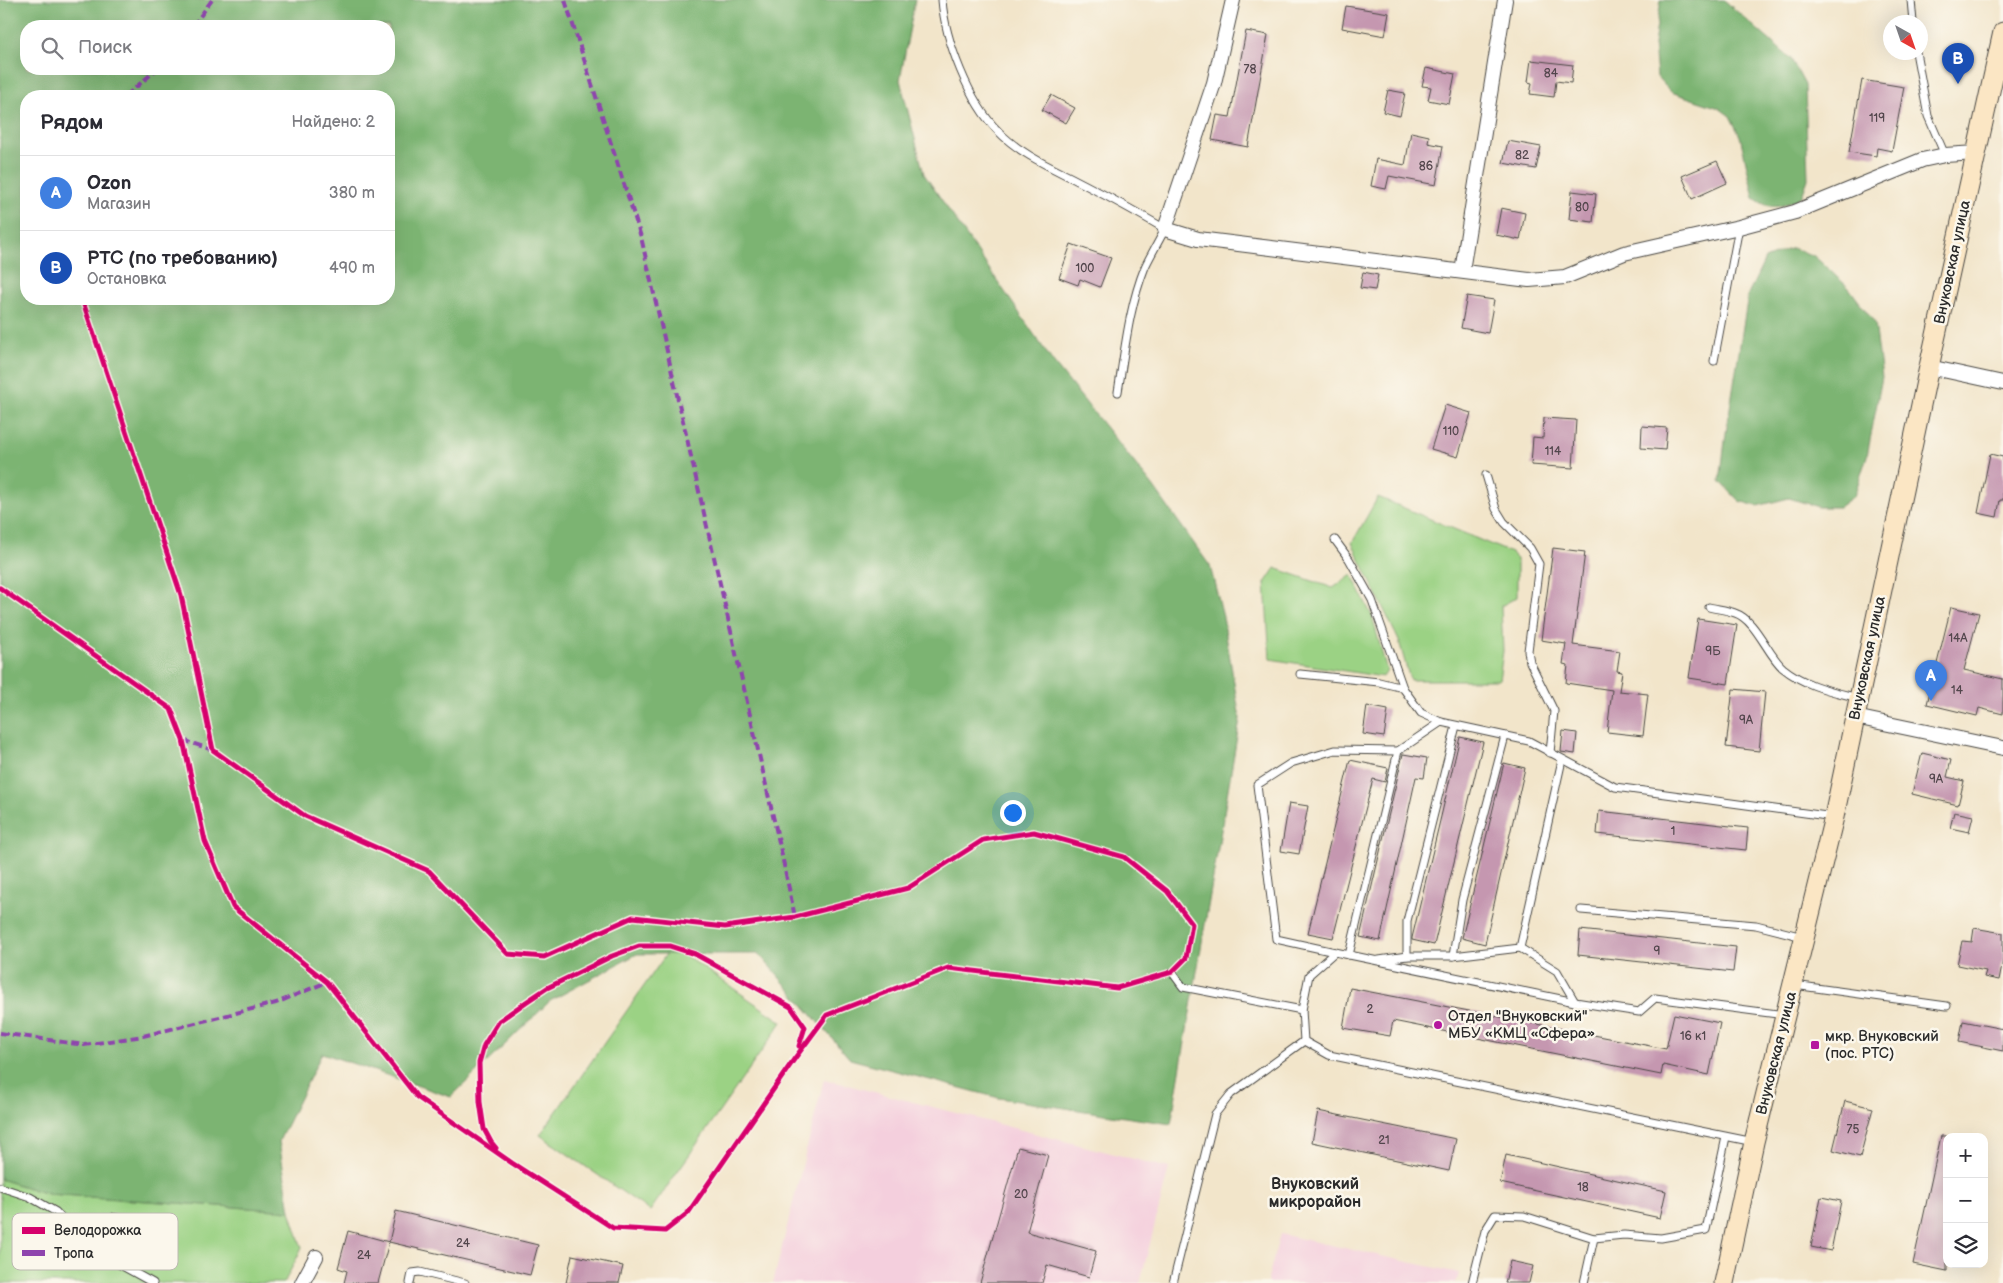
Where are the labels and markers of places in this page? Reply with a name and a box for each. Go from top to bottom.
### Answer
pin: B [1942,43,1974,84]
pin: A [1915,660,1947,701]
place label: Отдел "Внуковский" МБУ «КМЦ «Сфера» [1448,1007,1595,1043]
marker: Отдел "Внуковский" МБУ «КМЦ «Сфера» [1432,1019,1444,1031]
place label: мкр. Внуковский (пос. РТС) [1825,1027,1939,1063]
marker: мкр. Внуковский (пос. РТС) [1809,1039,1821,1051]

